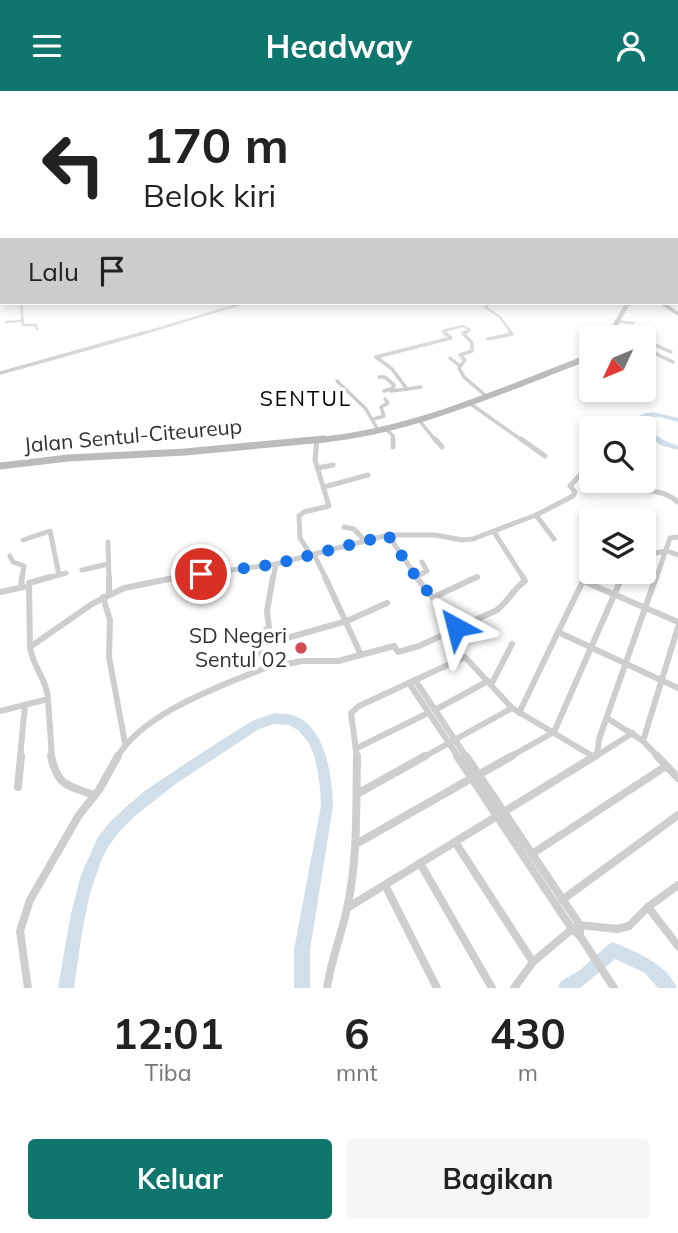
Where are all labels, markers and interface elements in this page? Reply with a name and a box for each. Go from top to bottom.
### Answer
text: Headway [266,26,412,66]
icon: menu [28,27,66,65]
icon: person [612,27,650,65]
text: 170 m [143,114,289,175]
icon: left [28,119,119,210]
text: Belok kiri [143,175,276,215]
icon: arrive [93,252,131,290]
text: Lalu [28,255,79,288]
north arrow [579,325,656,403]
map controls [579,325,656,584]
district label: SENTUL [260,385,352,411]
street label: Jalan Sentul-Citeureup [23,413,243,457]
button: search [579,416,656,493]
button: layers [579,507,656,584]
pin [171,544,231,604]
icon: arrive [182,555,220,593]
position arrow [419,590,493,664]
place label: SD Negeri Sentul 02 [189,622,287,672]
marker: SD Negeri Sentul 02 [293,640,309,656]
text: 12:01 [112,1007,224,1060]
text: 6 [344,1007,369,1060]
text: 430 [490,1007,566,1060]
text: Tiba [144,1058,191,1087]
text: mnt [336,1058,378,1087]
text: m [518,1058,538,1087]
button: Keluar [28,1139,332,1219]
button: Bagikan [346,1139,650,1219]

